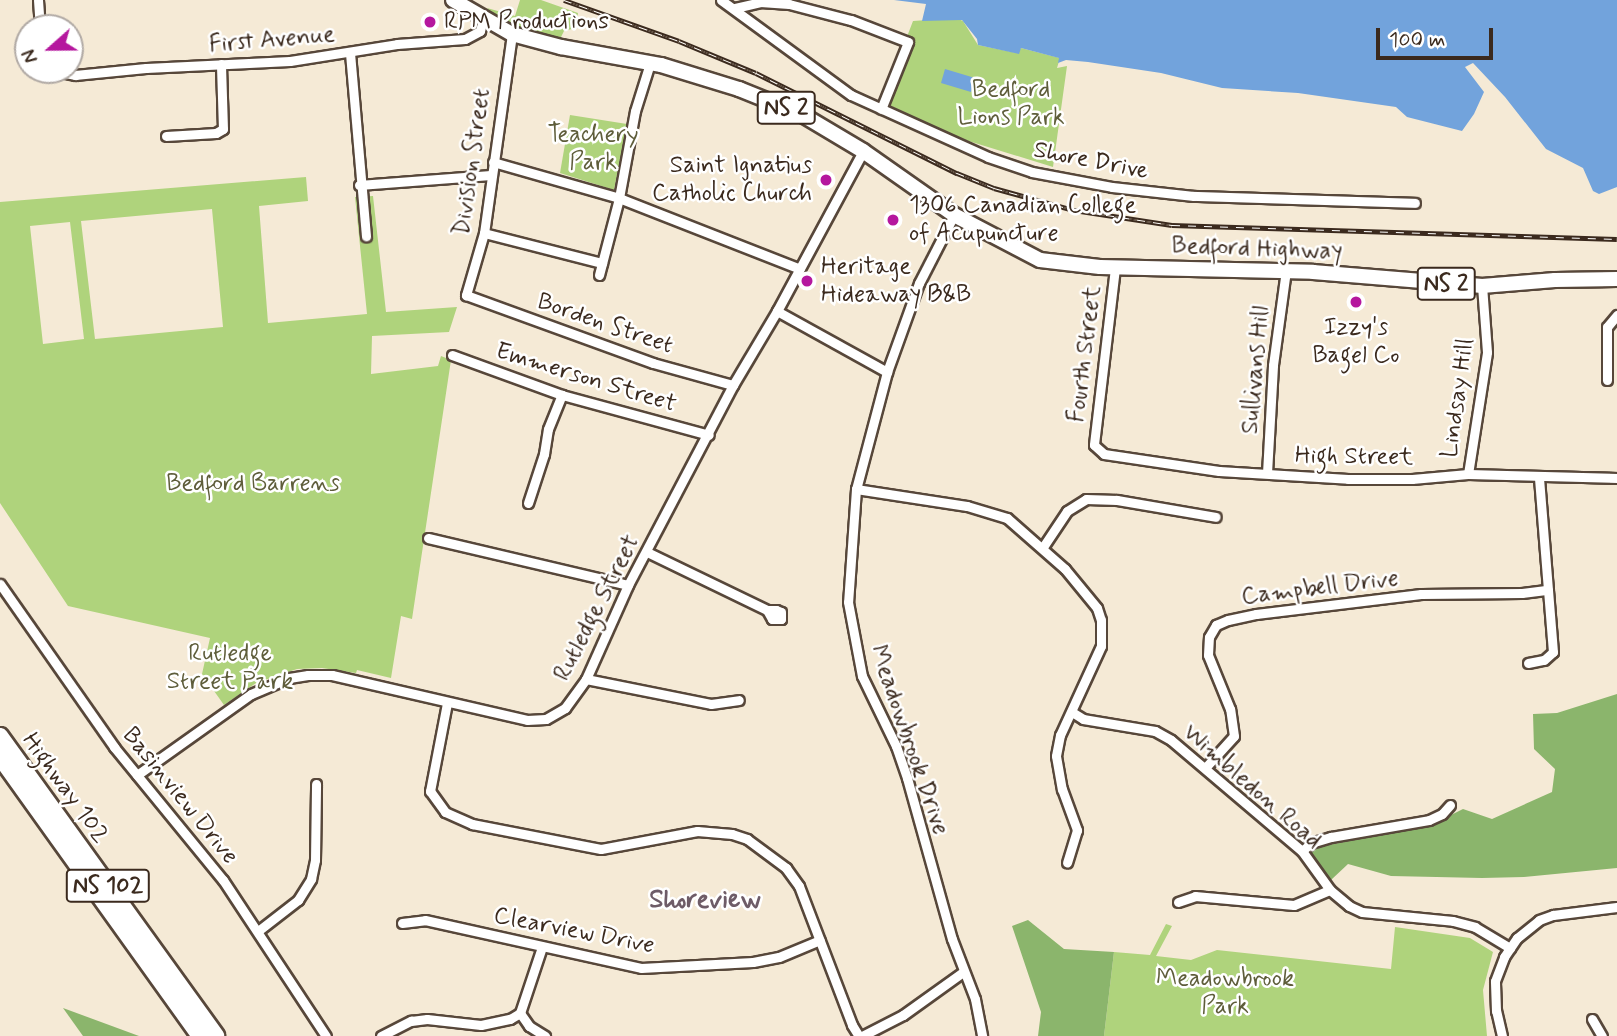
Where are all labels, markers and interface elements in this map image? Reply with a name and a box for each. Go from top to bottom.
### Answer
place label: RPM Productions [444,8,609,36]
north arrow [14,14,84,84]
marker: RPM Productions [422,14,438,30]
scale bar [1379,14,1496,58]
street label: First Avenue [208,20,336,60]
text: 100 m [1389,26,1445,54]
text: N [17,46,45,66]
park label: Bedford Lions Park [957,76,1065,132]
street label: Division Street [447,85,497,239]
road number: NS 2 [756,88,816,128]
park label: Teachery Park [548,121,638,177]
street label: Shore Drive [1032,136,1150,186]
place label: Saint Ignatius Catholic Church [646,152,812,208]
marker: Saint Ignatius Catholic Church [818,172,834,188]
place label: 1306 Canadian College of Acupuncture [909,192,1138,248]
marker: 1306 Canadian College of Acupuncture [883,210,903,230]
street label: Bedford Highway [1172,232,1342,266]
place label: Heritage Hideaway B&B [821,253,972,309]
road number: NS 2 [1416,264,1476,304]
marker: Heritage Hideaway B&B [799,273,815,289]
street label: Fourth Street [1062,284,1108,424]
street label: Borden Street [532,287,678,361]
marker: Izzy's Bagel Co [1348,294,1364,310]
street label: Sullivans Hill [1236,305,1276,435]
place label: Izzy's Bagel Co [1312,314,1400,370]
street label: Emmerson Street [493,337,679,419]
street label: Lindsay Hill [1435,337,1481,459]
street label: High Street [1295,442,1413,472]
park label: Bedford Barrens [169,470,337,498]
street label: Rutledge Street [548,531,646,685]
street label: Campbell Drive [1241,564,1399,612]
park label: Rutledge Street Park [169,640,291,696]
street label: Meadowbrook Drive [863,642,955,838]
street label: Wimbledon Road [1176,719,1328,855]
street label: Basinview Drive [117,722,243,870]
street label: Highway 102 [15,727,115,849]
road number: NS 102 [64,866,152,906]
district label: Shoreview [649,885,761,917]
street label: Clearview Drive [492,902,656,960]
park label: Meadowbrook Park [1156,965,1294,1021]

